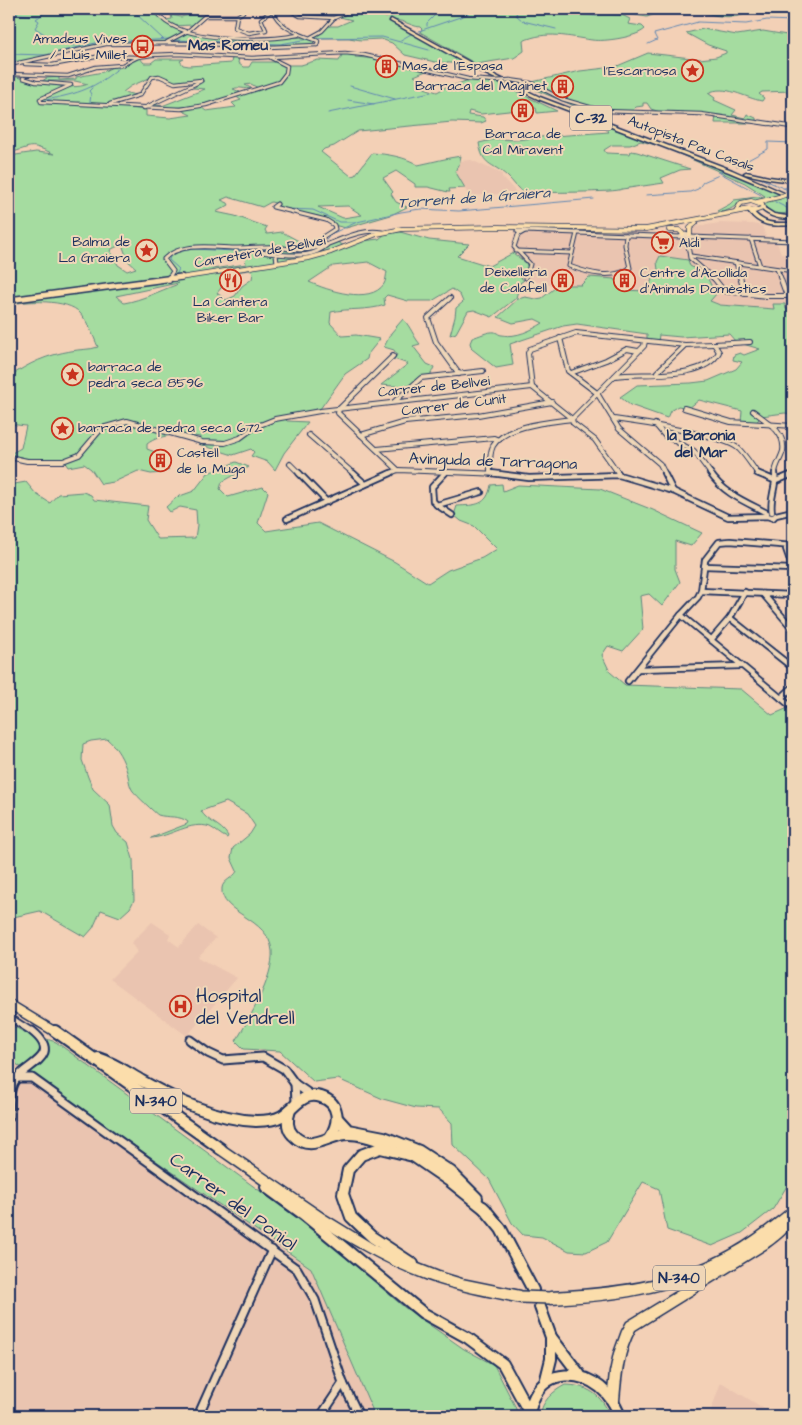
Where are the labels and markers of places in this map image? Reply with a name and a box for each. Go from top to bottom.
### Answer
place label: Amadeus Vives / Lluís Millet [33,29,127,65]
bus stop icon: Amadeus Vives / Lluís Millet [131,35,155,59]
building icon: Mas de l'Espasa [374,54,398,78]
place label: Mas de l'Espasa [402,56,503,76]
place icon: l'Escarnosa [680,59,704,83]
place label: l'Escarnosa [603,61,676,81]
building icon: Barraca del Maginet [551,74,575,98]
place label: Barraca del Maginet [415,76,547,96]
building icon: Barraca de Cal Miravent [511,99,535,123]
place label: Barraca de Cal Miravent [483,124,564,160]
supermarket icon: Aldi [651,231,675,255]
place label: Balma de La Graiera [58,232,130,268]
place label: Aldi [679,233,699,253]
place icon: Balma de La Graiera [134,238,158,262]
place label: Deixelleria de Calafell [480,262,547,298]
place label: Centre d'Acollida d'Animals Domèstics [640,263,767,299]
restaurant icon: La Cantera Biker Bar [218,268,242,292]
building icon: Deixelleria de Calafell [551,268,575,292]
building icon: Centre d'Acollida d'Animals Domèstics [612,269,636,293]
place label: La Cantera Biker Bar [193,292,267,328]
place label: barraca de pedra seca 8596 [88,357,203,393]
place icon: barraca de pedra seca 8596 [60,363,84,387]
place icon: barraca de pedra seca 672 [50,416,74,440]
place label: barraca de pedra seca 672 [78,418,262,438]
place label: Castell de la Muga [177,443,245,479]
building icon: Castell de la Muga [149,449,173,473]
place label: Hospital del Vendrell [196,983,295,1032]
hospital icon: Hospital del Vendrell [168,995,192,1019]

